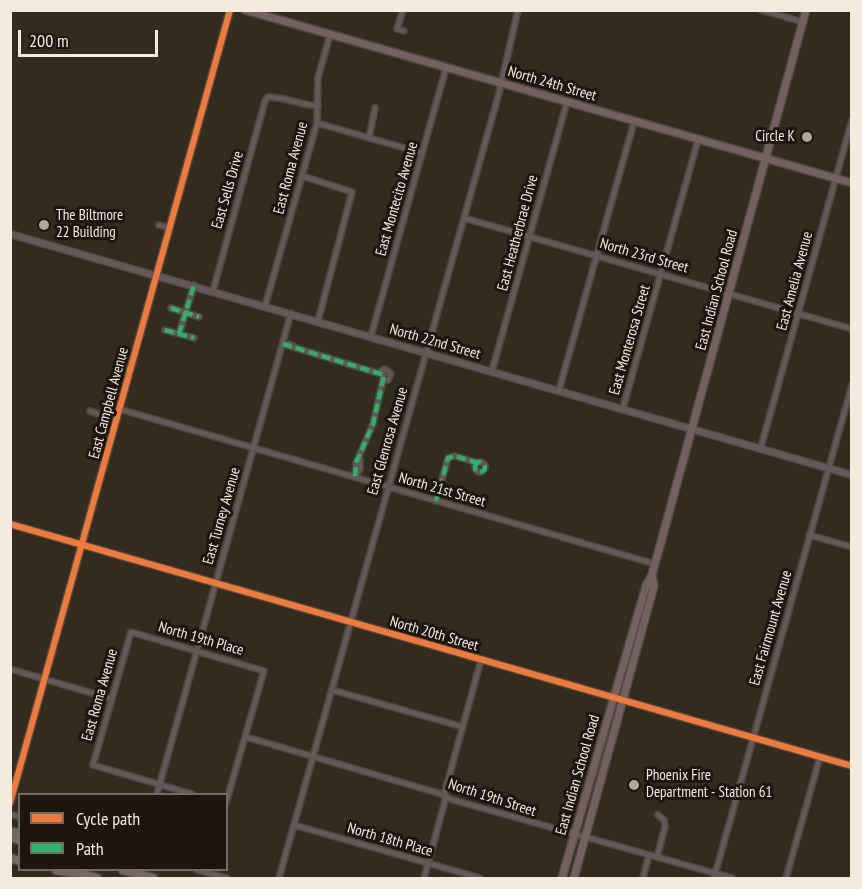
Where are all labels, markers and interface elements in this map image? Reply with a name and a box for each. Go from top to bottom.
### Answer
scale bar [21,18,160,56]
text: 200 m [29,29,69,52]
street label: North 24th Street [506,63,598,105]
street label: East Roma Avenue [270,120,312,216]
place label: Circle K [755,128,795,146]
marker: Circle K [800,130,814,144]
street label: East Montecito Avenue [372,140,422,258]
street label: East Sells Drive [208,149,248,231]
street label: East Heatherbrae Drive [494,173,542,293]
place label: The Biltmore 22 Building [56,207,123,242]
marker: The Biltmore 22 Building [37,218,51,232]
street label: East Indian School Road [692,228,742,352]
street label: East Amelia Avenue [773,230,817,332]
street label: North 23rd Street [598,235,690,277]
street label: East Monterosa Street [606,283,654,397]
street label: North 22nd Street [387,320,483,364]
street label: East Campbell Avenue [85,345,133,461]
street label: East Glenrosa Avenue [364,385,412,497]
street label: East Turney Avenue [200,465,244,567]
street label: North 21st Street [396,469,488,511]
street label: East Fairmount Avenue [746,568,796,688]
street label: North 20th Street [388,613,480,655]
street label: North 19th Place [156,618,246,660]
street label: East Roma Avenue [78,647,122,743]
street label: East Indian School Road [552,713,604,837]
place label: Phoenix Fire Department - Station 61 [646,767,772,802]
street label: North 19th Street [446,775,538,821]
marker: Phoenix Fire Department - Station 61 [627,778,641,792]
legend [18,793,228,871]
text: Cycle path [76,807,140,830]
street label: North 18th Place [345,819,435,861]
text: Path [76,837,104,860]

